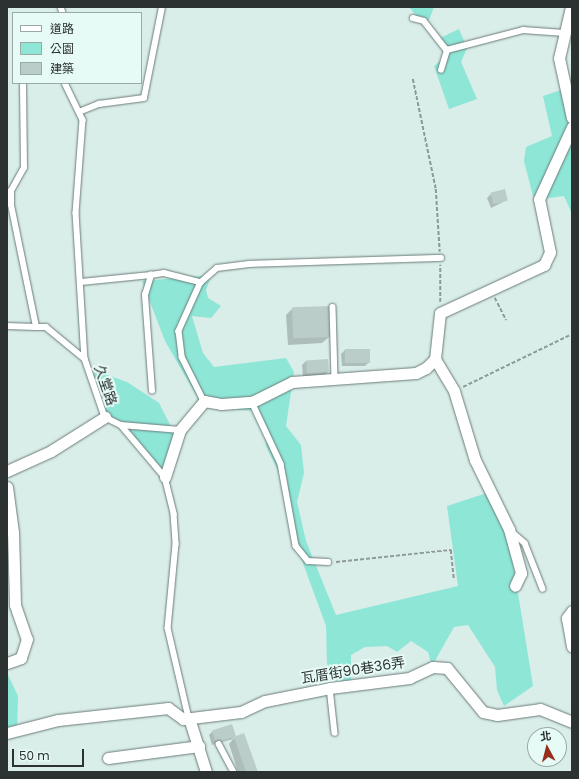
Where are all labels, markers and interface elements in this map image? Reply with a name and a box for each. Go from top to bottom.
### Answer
legend [12,12,142,84]
text: 道路 [50,20,74,37]
text: 公園 [50,40,74,57]
text: 建築 [50,60,74,77]
street label: 久堂路 [91,362,121,408]
street label: 瓦厝街90巷36弄 [300,654,406,686]
north arrow [527,727,567,767]
text: 北 [539,727,552,745]
scale bar [14,741,86,767]
text: 50 m [19,747,50,764]

